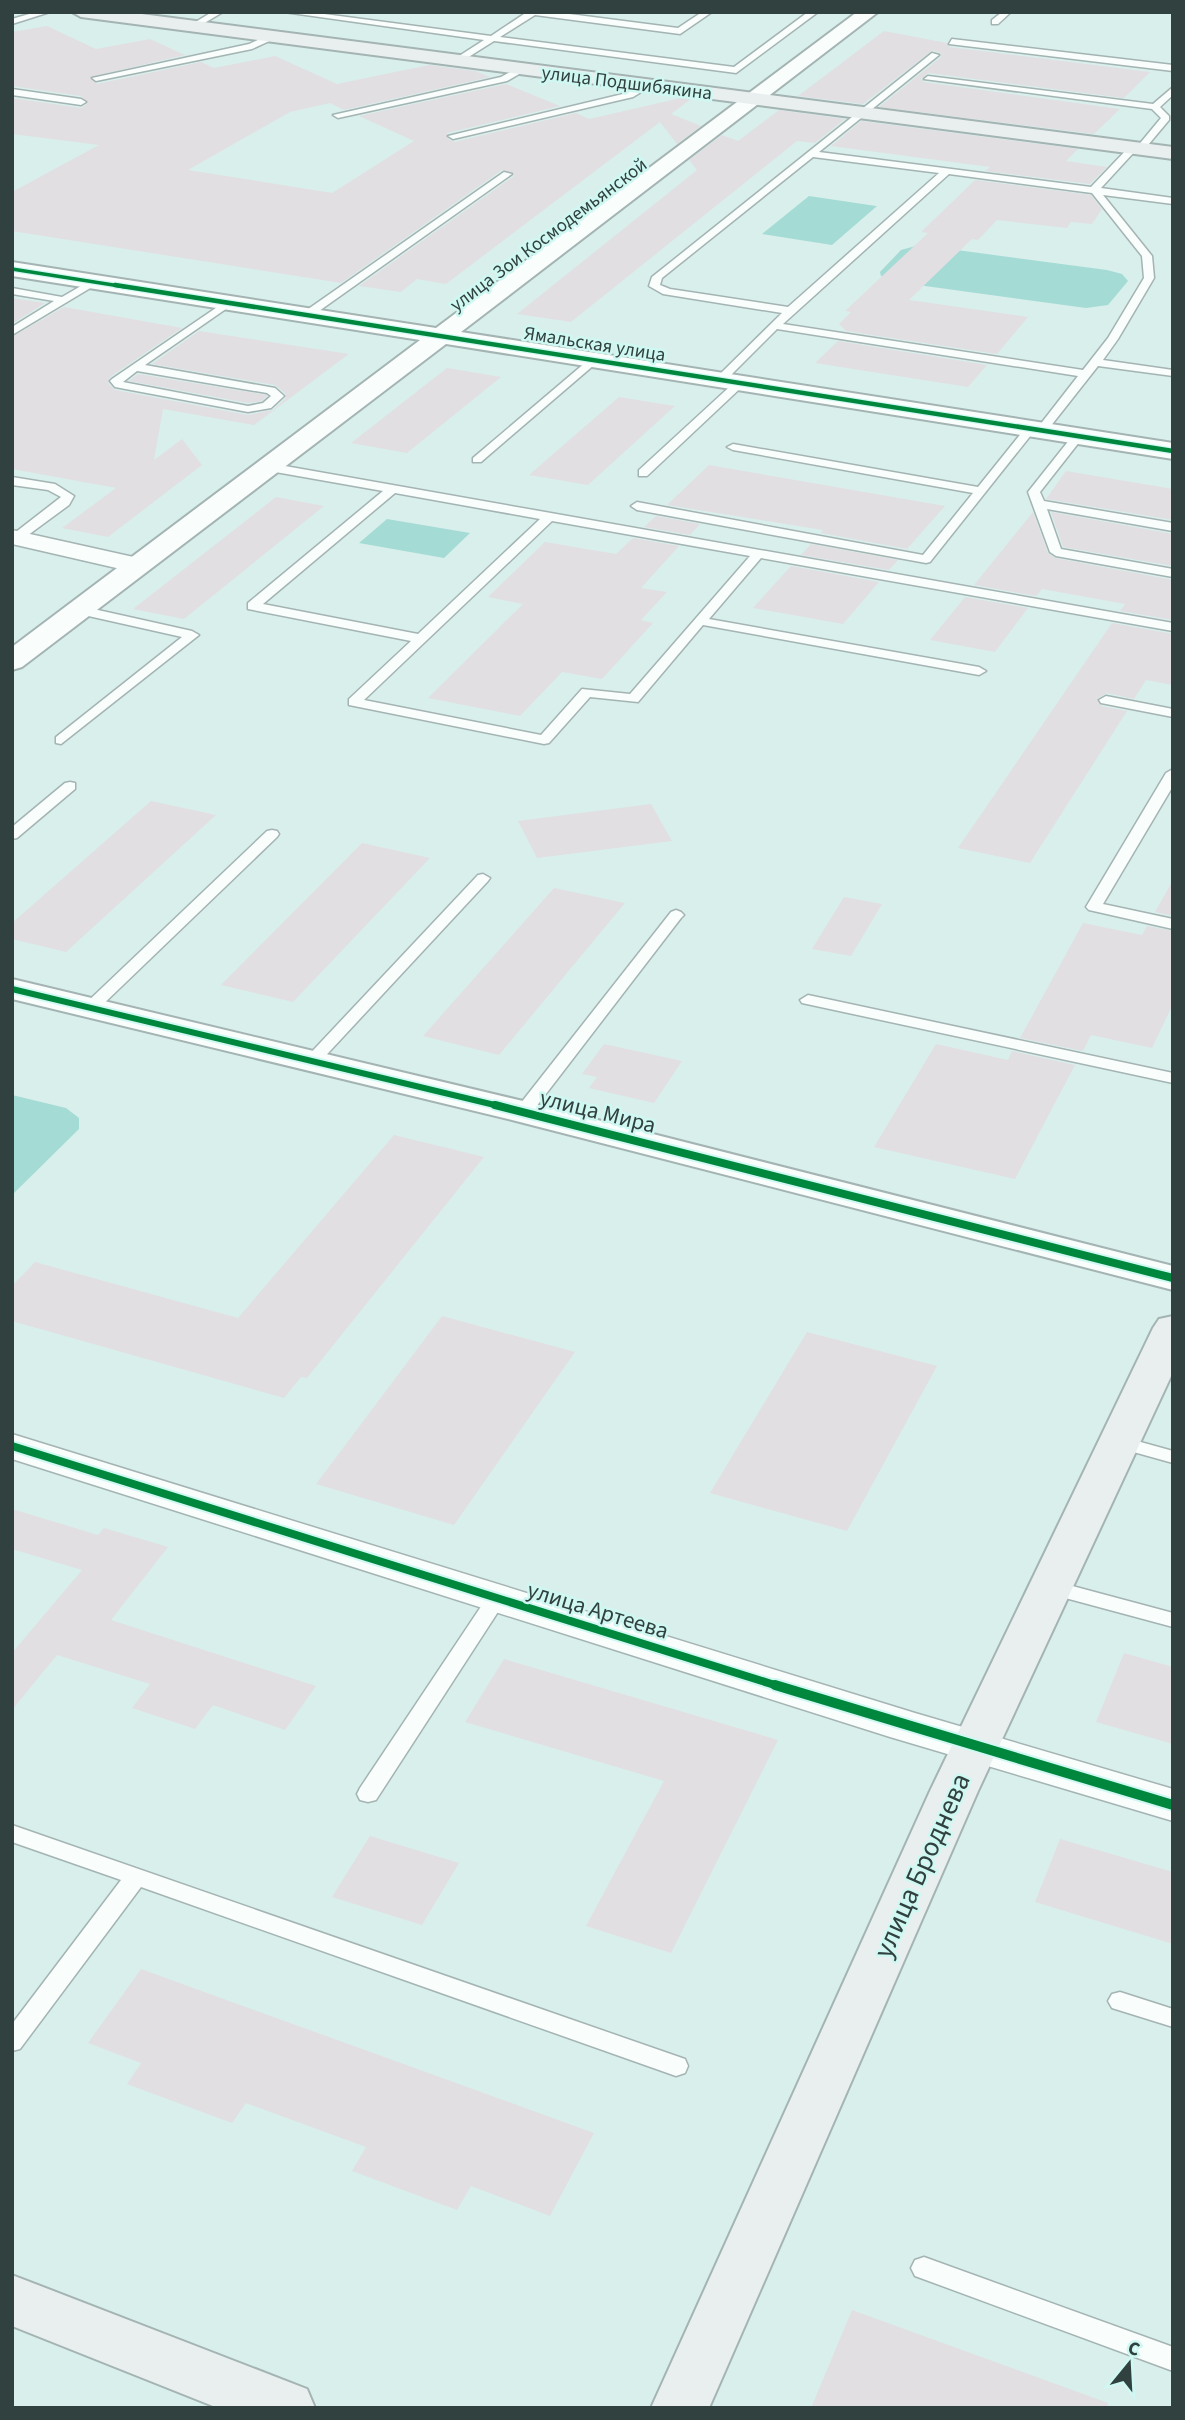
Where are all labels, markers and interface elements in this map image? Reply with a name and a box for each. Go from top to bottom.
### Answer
street label: улица Подшибякина [540,60,714,107]
street label: улица Зои Космодемьянской [445,152,653,318]
street label: Ямальская улица [522,320,667,369]
street label: улица Мира [536,1081,659,1142]
street label: улица Артеева [523,1573,673,1648]
street label: улица Броднева [863,1766,981,1964]
north arrow [1094,2329,1164,2399]
text: С [1124,2335,1143,2364]

